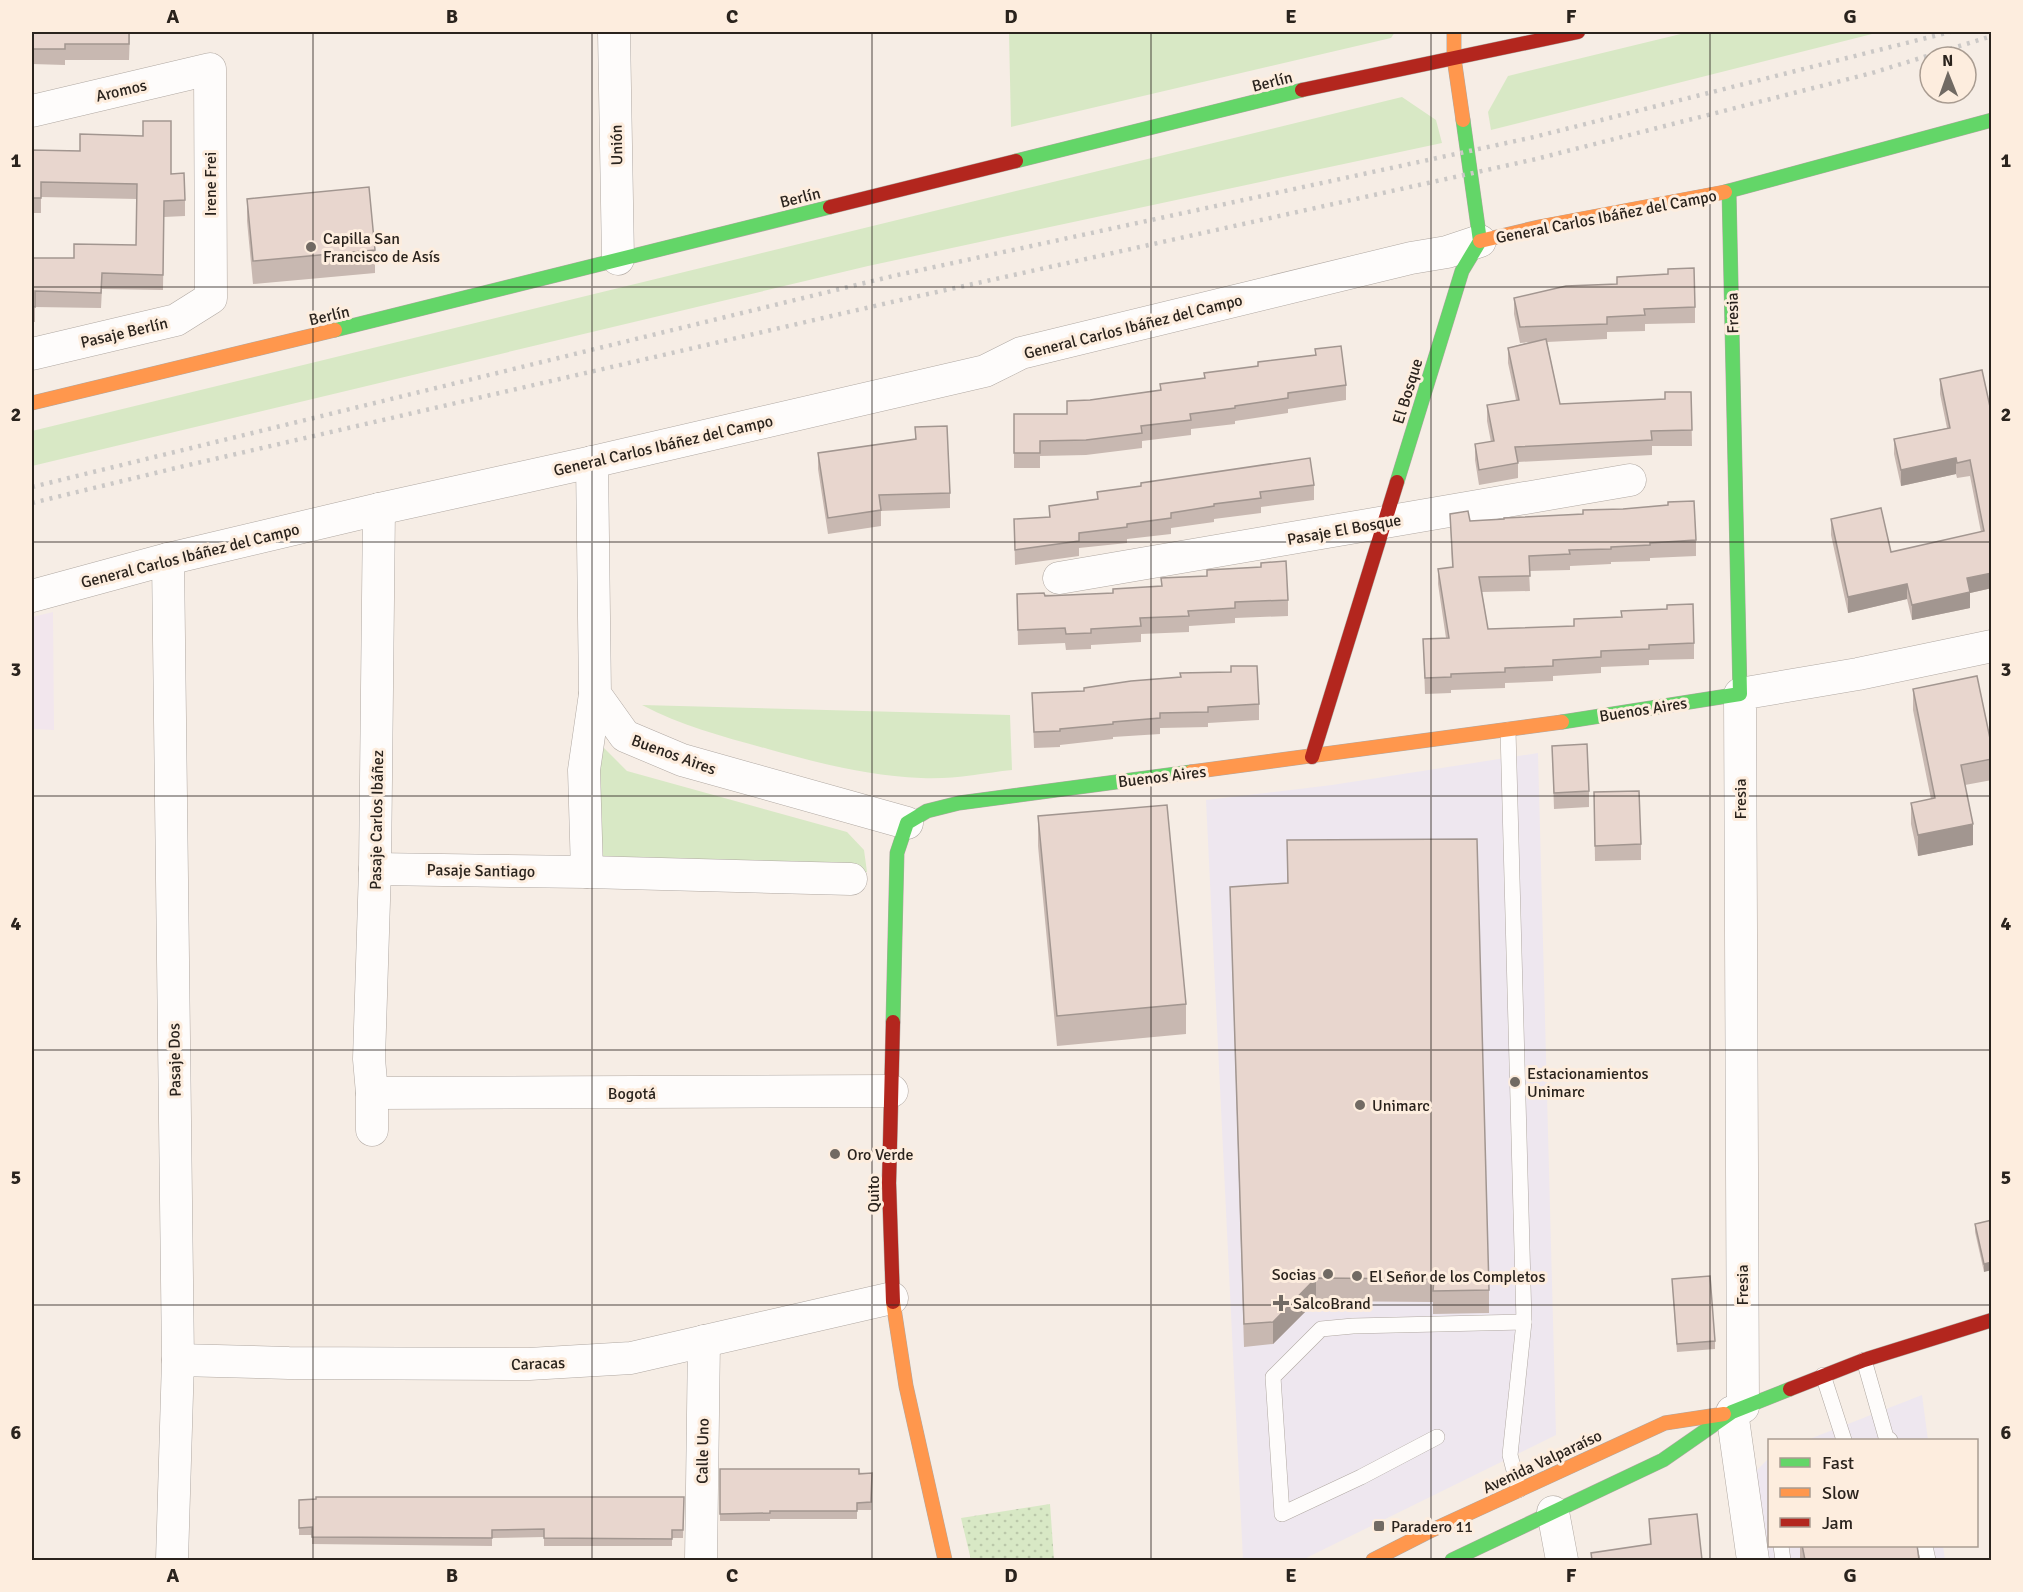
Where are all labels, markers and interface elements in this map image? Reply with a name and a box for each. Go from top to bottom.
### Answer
text: A [167,4,180,29]
text: B [446,4,458,29]
text: C [726,4,738,29]
text: D [1004,4,1018,29]
text: E [1285,4,1297,29]
text: F [1566,4,1577,29]
text: G [1843,4,1857,29]
north arrow [1918,45,1978,105]
text: N [1942,51,1953,71]
street label: Berlín [1250,67,1295,97]
street label: Aromos [94,75,149,107]
street label: Unión [607,124,627,166]
text: 1 [11,148,22,173]
text: 1 [2001,148,2012,173]
street label: Irene Frei [201,152,221,216]
street label: Berlín [778,183,823,213]
street label: General Carlos Ibáñez del Campo [1494,186,1718,248]
place label: Capilla San Francisco de Asís [323,229,440,267]
marker: Capilla San Francisco de Asís [304,240,318,254]
street label: General Carlos Ibáñez del Campo [1022,290,1245,364]
street label: Fresia [1723,292,1743,334]
street label: Berlín [307,302,352,330]
street label: Pasaje Berlín [79,313,170,353]
street label: El Bosque [1389,356,1427,426]
text: 2 [11,402,21,427]
text: 2 [2001,402,2011,427]
street label: General Carlos Ibáñez del Campo [552,411,775,481]
street label: Pasaje El Bosque [1286,510,1403,550]
street label: General Carlos Ibáñez del Campo [79,519,302,593]
text: 3 [11,657,21,682]
text: 3 [2001,657,2011,682]
street label: Buenos Aires [1598,693,1689,727]
street label: Buenos Aires [629,730,719,780]
street label: Pasaje Carlos Ibáñez [366,750,388,890]
street label: Buenos Aires [1117,762,1207,792]
street label: Fresia [1731,778,1751,820]
street label: Pasaje Santiago [427,860,535,882]
text: 4 [11,911,22,936]
text: 4 [2001,911,2012,936]
street label: Pasaje Dos [164,1023,186,1097]
place label: Estacionamientos Unimarc [1527,1064,1649,1102]
marker: Estacionamientos Unimarc [1508,1075,1522,1089]
street label: Bogotá [608,1084,656,1104]
place label: Unimarc [1372,1096,1430,1116]
marker: Unimarc [1353,1098,1367,1112]
place label: Oro Verde [847,1145,914,1165]
marker: Oro Verde [828,1147,842,1161]
text: 5 [11,1165,21,1190]
text: 5 [2001,1165,2011,1190]
street label: Quito [864,1175,884,1213]
street label: Fresia [1733,1264,1753,1306]
place label: Socias [1272,1265,1316,1285]
marker: Socias [1321,1267,1335,1281]
place label: El Señor de los Completos [1369,1267,1545,1287]
marker: El Señor de los Completos [1350,1269,1364,1283]
place label: SalcoBrand [1293,1294,1371,1314]
marker: SalcoBrand [1274,1296,1288,1310]
street label: Caracas [511,1353,565,1375]
street label: Calle Uno [692,1418,714,1484]
text: 6 [11,1420,22,1445]
text: 6 [2001,1420,2012,1445]
street label: Avenida Valparaíso [1480,1426,1605,1498]
legend [1768,1439,1978,1547]
text: Fast [1822,1452,1854,1474]
text: Slow [1822,1482,1859,1504]
text: Jam [1822,1512,1853,1534]
place label: Paradero 11 [1391,1517,1473,1537]
marker: Paradero 11 [1372,1519,1386,1533]
text: A [167,1563,180,1588]
text: B [446,1563,458,1588]
text: C [726,1563,738,1588]
text: D [1004,1563,1018,1588]
text: E [1285,1563,1297,1588]
text: F [1566,1563,1577,1588]
text: G [1843,1563,1857,1588]

